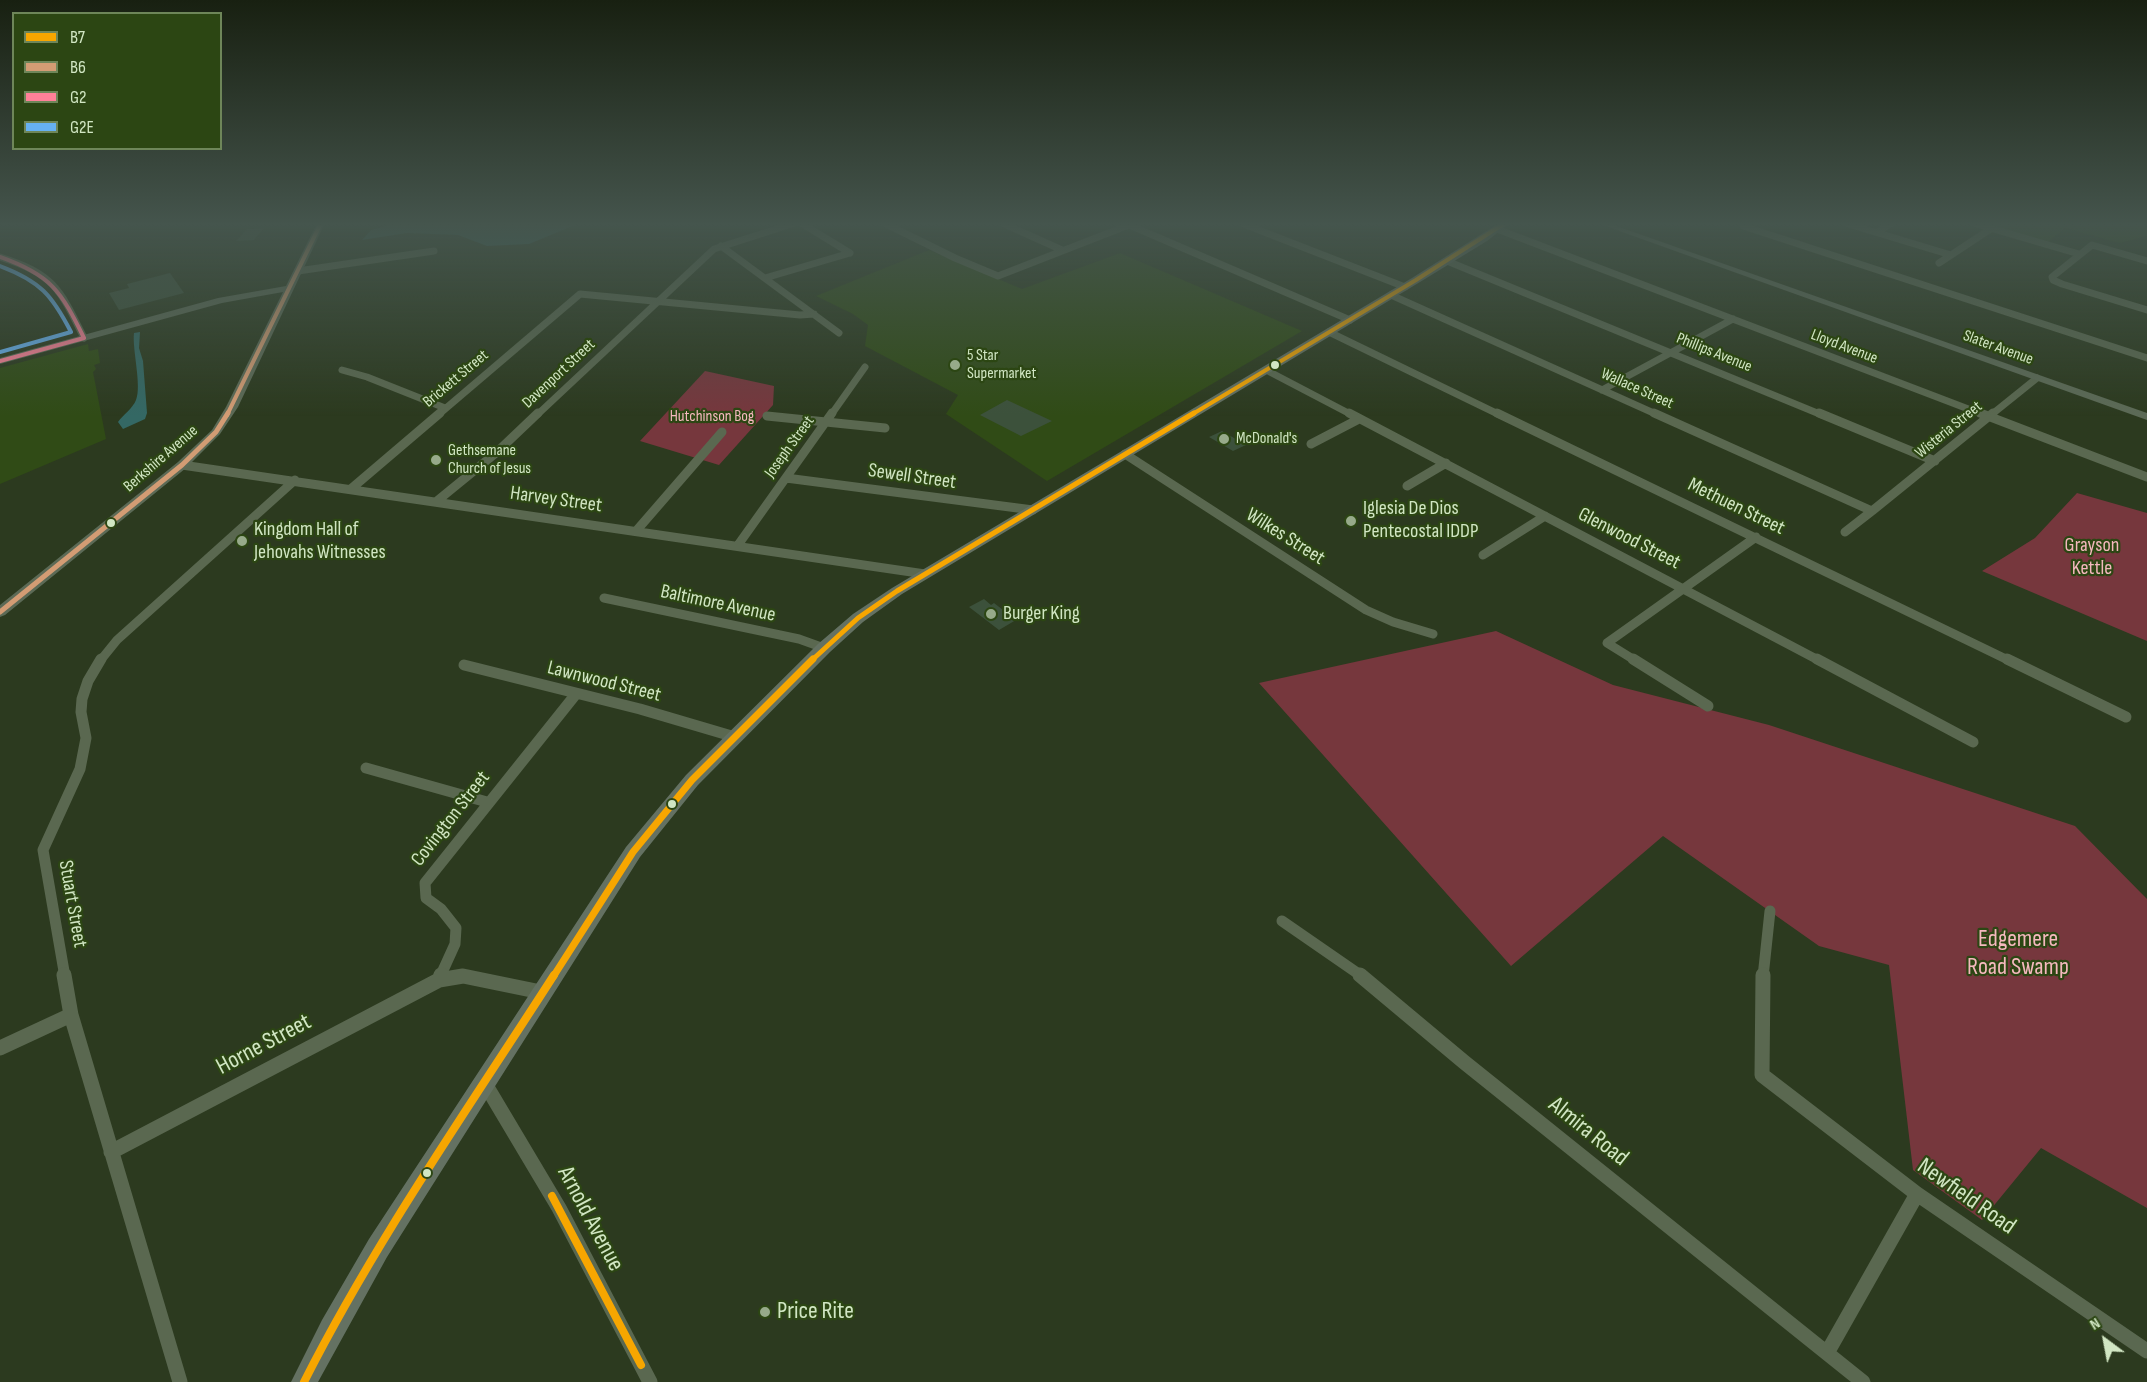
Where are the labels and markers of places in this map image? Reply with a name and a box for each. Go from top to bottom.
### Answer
place label: 5 Star Supermarket [967,346,1036,384]
marker: 5 Star Supermarket [948,358,962,372]
unlabelled marker [1269,359,1281,371]
place label: McDonald's [1236,429,1297,449]
marker: McDonald's [1217,432,1231,446]
place label: Gethsemane Church of Jesus [448,441,531,479]
marker: Gethsemane Church of Jesus [429,453,443,467]
place label: Iglesia De Dios Pentecostal IDDP [1363,497,1478,544]
marker: Iglesia De Dios Pentecostal IDDP [1344,514,1358,528]
unlabelled marker [105,517,117,529]
place label: Kingdom Hall of Jehovahs Witnesses [254,518,386,565]
marker: Kingdom Hall of Jehovahs Witnesses [235,534,249,548]
place label: Burger King [1003,602,1080,626]
marker: Burger King [984,607,998,621]
unlabelled marker [666,798,678,810]
unlabelled marker [421,1167,433,1179]
place label: Price Rite [777,1298,854,1326]
marker: Price Rite [758,1305,772,1319]

